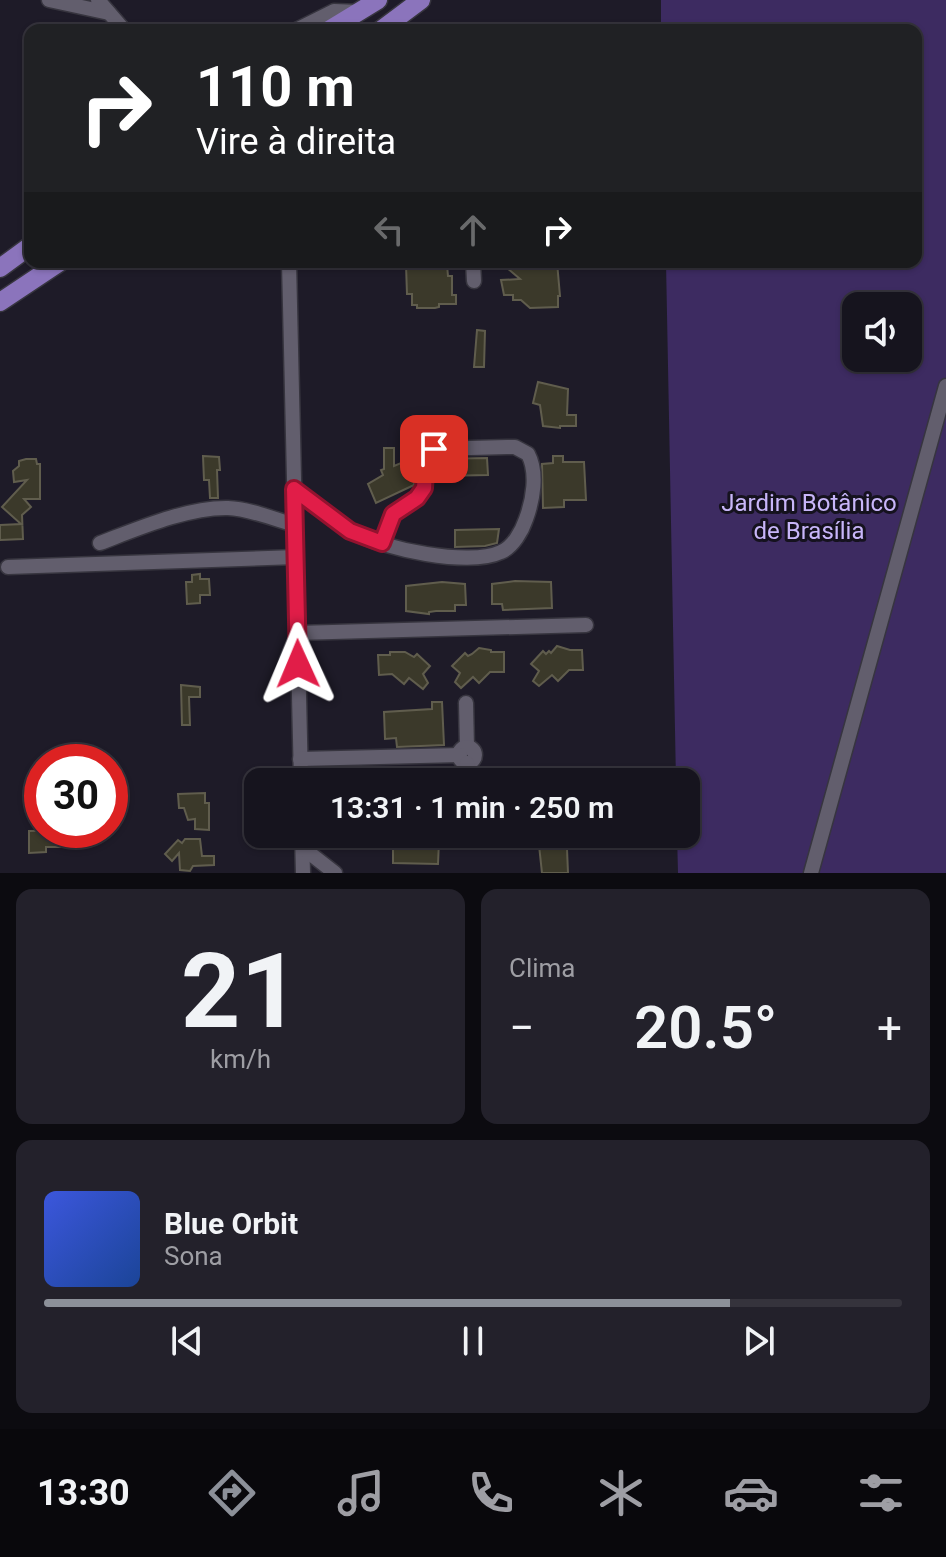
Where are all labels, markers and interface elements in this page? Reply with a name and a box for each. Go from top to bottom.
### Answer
text: 110 m [196,54,355,120]
icon: right [64,56,168,160]
text: Vire à direita [196,121,396,163]
icon: left [367,208,411,252]
icon: ahead [451,208,495,252]
icon: right [535,208,579,252]
map controls [842,292,922,372]
button: sound [842,292,922,372]
pin [400,415,468,483]
icon: arrive [412,427,456,471]
park label: Jardim Botânico de Brasília [721,489,897,545]
position arrow [256,622,340,706]
speed limit sign: 30 [24,744,128,848]
text: 13:31 · 1 min · 250 m [330,790,614,825]
text: 21 [181,931,300,1052]
text: Clima [509,953,576,983]
text: 20.5° [634,992,777,1063]
text: − [509,1002,534,1054]
text: + [877,1002,902,1054]
text: km/h [210,1044,271,1074]
text: Blue Orbit [164,1206,298,1241]
text: Sona [164,1241,223,1271]
icon: previous [165,1319,209,1363]
icon: pause [451,1319,495,1363]
icon: next [737,1319,781,1363]
icon: directions [204,1465,260,1521]
icon: music [333,1465,389,1521]
icon: phone [463,1465,519,1521]
icon: climate [593,1465,649,1521]
icon: car [723,1465,779,1521]
icon: filters [853,1465,909,1521]
text: 13:30 [37,1472,130,1514]

